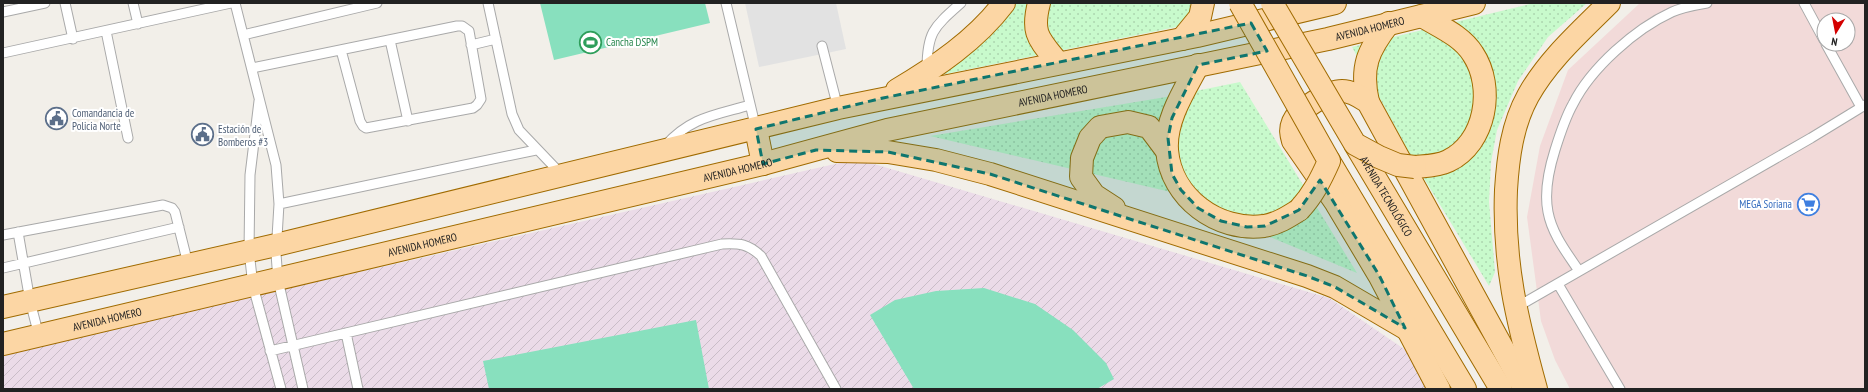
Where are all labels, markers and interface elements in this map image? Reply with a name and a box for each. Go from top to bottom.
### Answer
north arrow [1816,12,1856,52]
street label: AVENIDA HOMERO [1334,13,1406,44]
sports icon: Cancha DSPM [577,29,603,55]
text: N [1830,34,1838,49]
place label: Cancha DSPM [606,35,658,49]
street label: AVENIDA HOMERO [1017,82,1089,110]
public building icon: Comandancia de Policia Norte [44,106,70,132]
place label: Comandancia de Policia Norte [72,106,135,133]
public building icon: Estación de Bomberos #3 [189,122,215,148]
place label: Estación de Bomberos #3 [218,122,268,149]
street label: AVENIDA TECNOLÓGICO [1357,154,1416,239]
street label: AVENIDA HOMERO [702,155,774,185]
supermarket icon: MEGA Soriana [1795,191,1821,217]
place label: MEGA Soriana [1739,197,1792,211]
street label: AVENIDA HOMERO [386,230,458,260]
street label: AVENIDA HOMERO [71,304,143,334]

